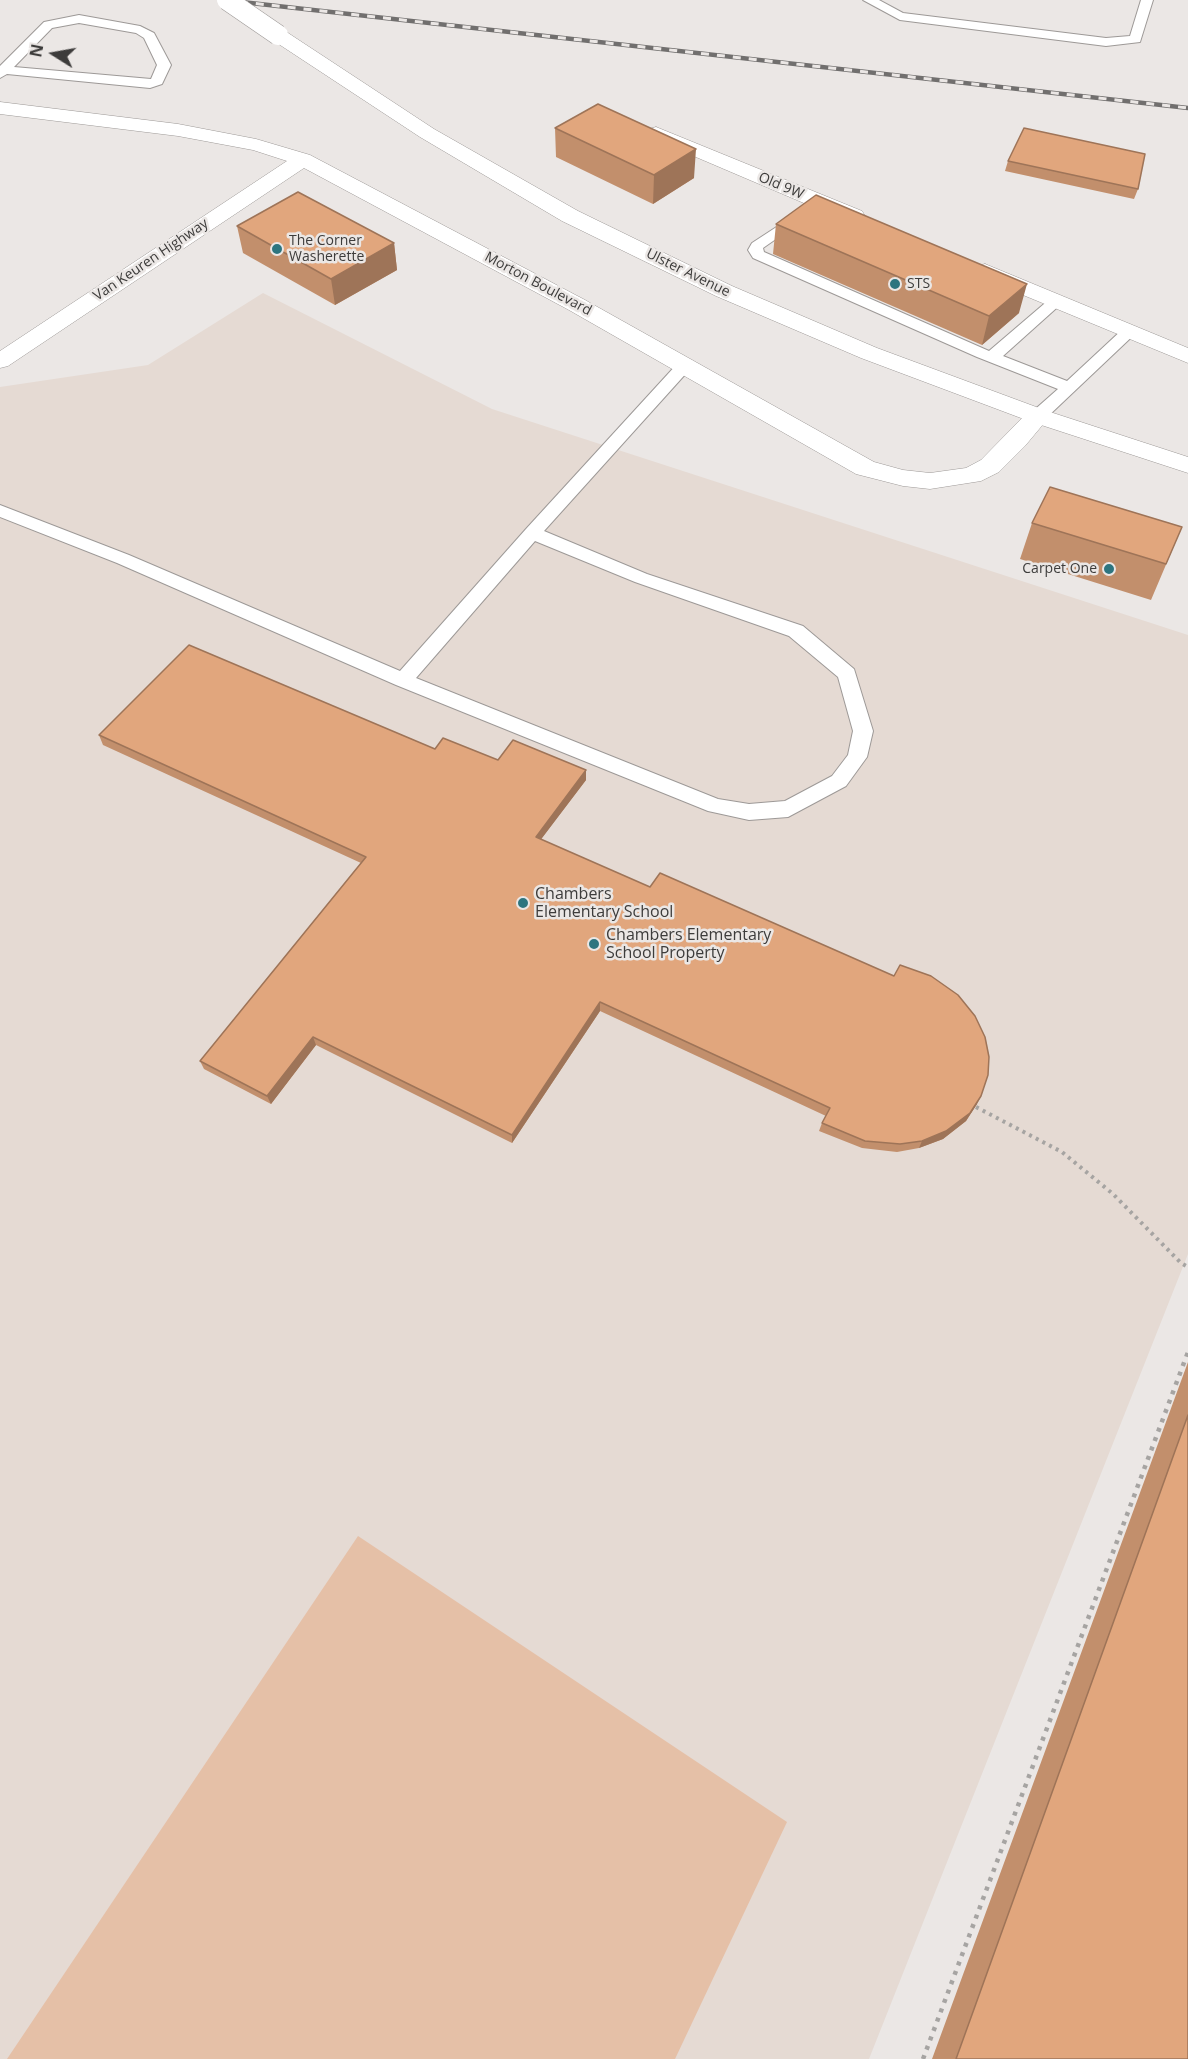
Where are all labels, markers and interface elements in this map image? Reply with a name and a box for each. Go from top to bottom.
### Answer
north arrow [24,24,84,84]
text: N [24,42,48,59]
street label: Old 9W [756,169,806,203]
street label: Van Keuren Highway [90,215,212,305]
place label: The Corner Washerette [289,233,364,266]
marker: The Corner Washerette [270,242,284,256]
street label: Ulster Avenue [643,245,733,301]
street label: Morton Boulevard [482,249,594,319]
place label: STS [907,276,930,292]
marker: STS [888,277,902,291]
place label: Carpet One [1022,561,1097,577]
marker: Carpet One [1102,562,1116,576]
place label: Chambers Elementary School [535,884,673,922]
marker: Chambers Elementary School [516,896,530,910]
place label: Chambers Elementary School Property [606,925,771,963]
marker: Chambers Elementary School Property [587,937,601,951]

